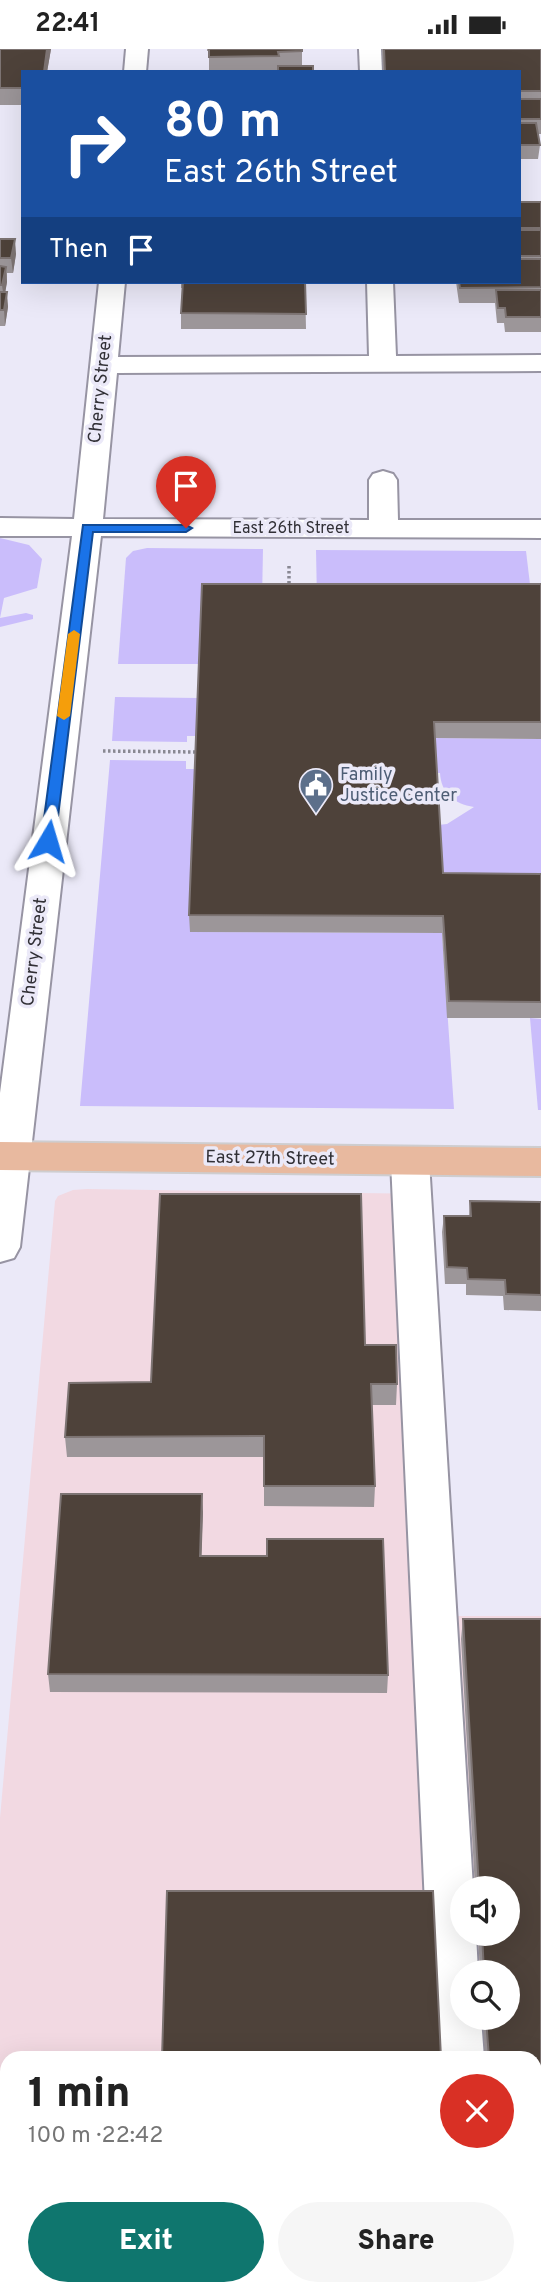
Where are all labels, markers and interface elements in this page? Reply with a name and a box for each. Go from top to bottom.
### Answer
text: 22:41 [35,8,100,41]
text: 80 m [164,93,281,155]
icon: right [49,98,140,189]
text: East 26th Street [164,154,398,194]
icon: arrive [122,231,160,269]
text: Then [49,234,108,267]
street label: Cherry Street [84,333,118,445]
pin [156,456,216,528]
icon: arrive [167,467,205,505]
street label: East 26th Street [233,519,349,539]
place label: Family Justice Center [340,764,457,808]
public building icon: Family Justice Center [297,766,335,815]
position arrow [11,804,85,878]
street label: Cherry Street [17,896,53,1008]
street label: East 27th Street [205,1146,335,1172]
map controls [450,1876,520,2030]
button: sound [450,1876,520,1946]
button: search [450,1960,520,2030]
text: 1 min [28,2069,131,2122]
button: close [440,2074,514,2148]
text: 100 m · 22:42 [28,2122,163,2151]
button: Exit [28,2202,264,2282]
button: Share [278,2202,514,2282]

